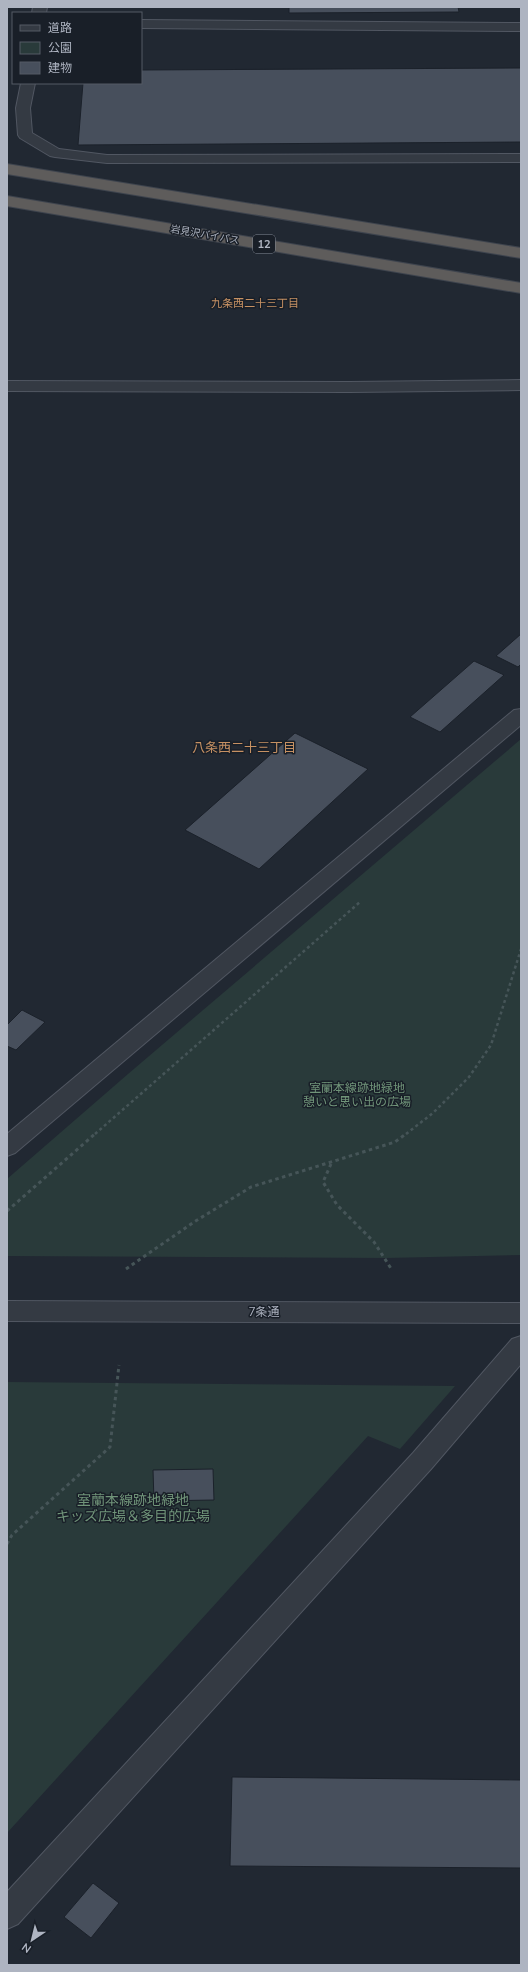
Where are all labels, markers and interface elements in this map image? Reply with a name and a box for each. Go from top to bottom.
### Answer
legend [12,12,142,84]
text: 道路 [48,20,72,36]
text: 公園 [48,40,72,56]
text: 建物 [48,60,72,76]
street label: 岩見沢バイパス [169,222,240,248]
road number: 12 [253,235,275,253]
district label: 九条西二十三丁目 [211,296,299,311]
district label: 八条西二十三丁目 [192,739,296,757]
park label: 室蘭本線跡地緑地 憩いと思い出の広場 [303,1080,411,1110]
street label: 7条通 [248,1304,280,1320]
park label: 室蘭本線跡地緑地 キッズ広場＆多目的広場 [56,1491,210,1526]
north arrow [12,1920,52,1960]
text: N [19,1939,34,1956]

